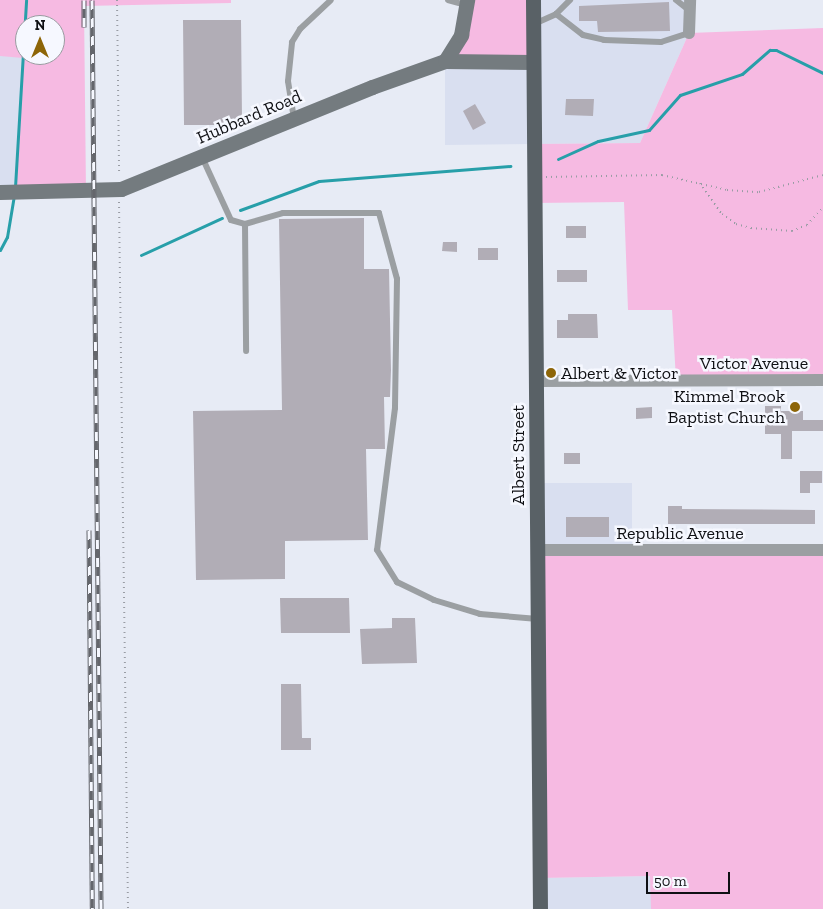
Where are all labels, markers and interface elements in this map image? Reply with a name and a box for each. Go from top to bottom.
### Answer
north arrow [15,15,65,65]
text: N [35,17,45,34]
street label: Hubbard Road [193,85,305,149]
street label: Victor Avenue [699,352,809,374]
place label: Albert & Victor [561,362,679,384]
marker: Albert & Victor [545,367,557,379]
place label: Kimmel Brook Baptist Church [667,386,785,428]
marker: Kimmel Brook Baptist Church [789,401,801,413]
street label: Albert Street [507,405,529,505]
street label: Republic Avenue [616,522,744,544]
scale bar [648,862,732,894]
text: 50 m [654,872,687,890]

